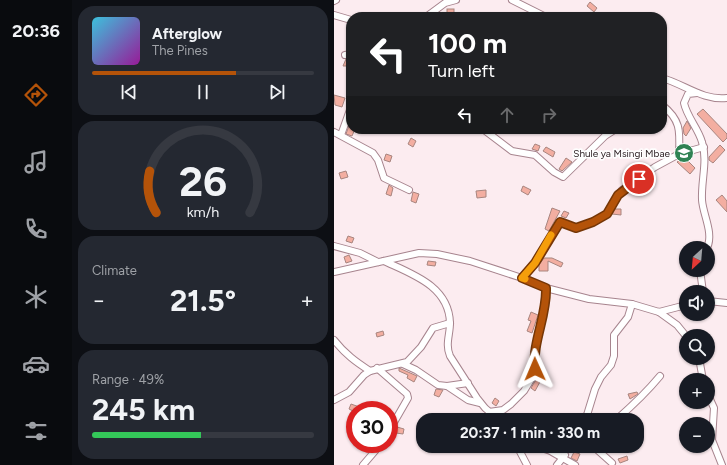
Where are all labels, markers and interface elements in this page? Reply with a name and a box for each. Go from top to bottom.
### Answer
text: 20:36 [12,20,60,42]
text: Afterglow [152,25,222,43]
text: 100 m [428,26,507,60]
icon: left [362,28,414,80]
text: The Pines [152,43,208,58]
text: Turn left [428,60,495,82]
icon: directions [22,81,50,109]
icon: previous [118,81,140,103]
icon: pause [192,81,214,103]
icon: next [266,81,288,103]
icon: left [454,104,476,126]
icon: ahead [496,104,518,126]
icon: right [538,104,560,126]
school or university icon: Shule ya Msingi Mbae [673,142,695,164]
place label: Shule ya Msingi Mbae [573,147,671,160]
icon: music [22,148,50,176]
text: 26 [179,156,227,206]
pin [622,162,656,196]
icon: arrive [628,168,650,190]
text: km/h [187,203,219,221]
icon: phone [22,215,50,243]
north arrow [679,241,715,277]
map controls [679,241,715,453]
text: Climate [92,263,137,278]
text: 21.5° [170,282,236,319]
icon: climate [22,283,50,311]
button: sound [679,285,715,321]
text: − [92,287,106,314]
text: + [300,287,314,314]
button: search [679,329,715,365]
position arrow [514,348,556,390]
icon: car [22,350,50,378]
text: Range · 49% [92,372,164,387]
button: + [679,373,715,409]
text: 245 km [92,391,195,428]
speed limit sign: 30 [346,401,398,453]
icon: filters [22,417,50,445]
button: − [679,417,715,453]
text: 20:37 · 1 min · 330 m [460,424,600,442]

